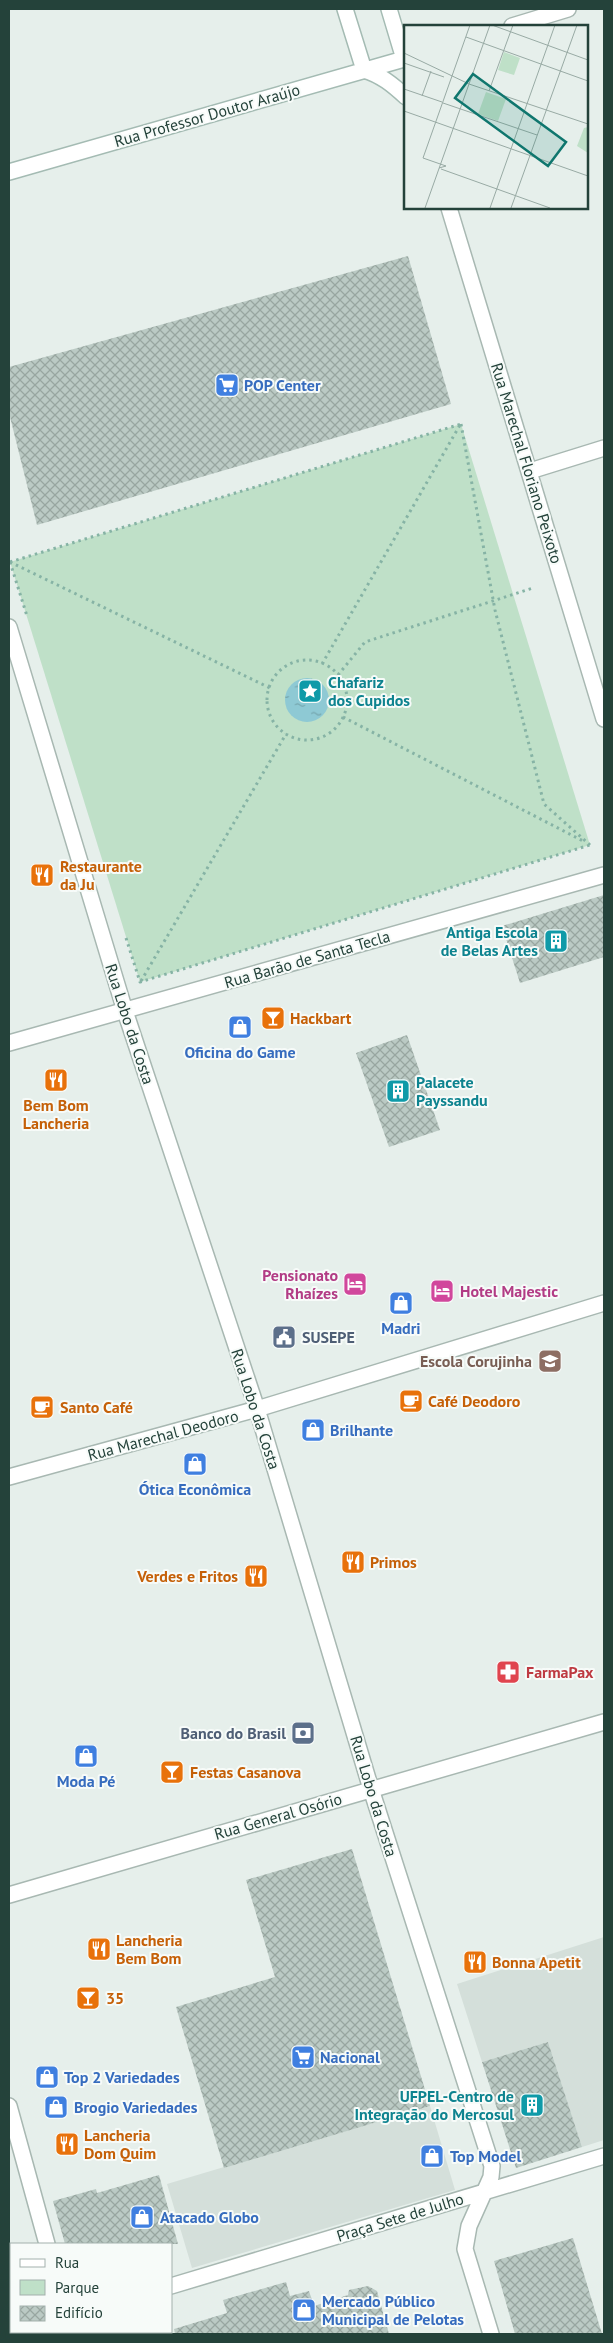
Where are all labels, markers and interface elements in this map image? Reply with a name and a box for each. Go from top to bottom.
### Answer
inset map [404,25,588,209]
street label: Rua Professor Doutor Araújo [112,79,302,151]
street label: Rua Marechal Floriano Peixoto [487,360,567,566]
supermarket icon: POP Center [214,372,240,398]
place label: POP Center [244,375,321,395]
place label: Chafariz dos Cupidos [328,672,410,710]
place icon: Chafariz dos Cupidos [297,678,323,704]
place label: Restaurante da Ju [60,856,142,894]
restaurant icon: Restaurante da Ju [29,862,55,888]
place label: Antiga Escola de Belas Artes [441,922,538,960]
street label: Rua Barão de Santa Tecla [222,926,392,992]
building icon: Antiga Escola de Belas Artes [543,928,569,954]
street label: Rua Lobo da Costa [101,961,159,1087]
bar icon: Hackbart [260,1005,286,1031]
place label: Hackbart [290,1008,352,1028]
shop icon: Oficina do Game [227,1014,253,1040]
place label: Oficina do Game [184,1042,296,1062]
restaurant icon: Bem Bom Lancheria [43,1067,69,1093]
place label: Palacete Payssandu [416,1072,488,1110]
building icon: Palacete Payssandu [385,1078,411,1104]
place label: Bem Bom Lancheria [23,1095,89,1133]
place label: Pensionato Rhaízes [262,1265,338,1303]
hotel icon: Pensionato Rhaízes [342,1271,368,1297]
hotel icon: Hotel Majestic [429,1278,455,1304]
place label: Hotel Majestic [460,1281,558,1301]
shop icon: Madri [388,1290,414,1316]
place label: Madri [381,1318,421,1338]
public building icon: SUSEPE [271,1324,297,1350]
place label: SUSEPE [302,1327,355,1347]
street label: Rua Lobo da Costa [227,1346,285,1472]
school or university icon: Escola Corujinha [537,1348,563,1374]
place label: Escola Corujinha [420,1351,532,1371]
cafe icon: Café Deodoro [398,1388,424,1414]
place label: Café Deodoro [428,1391,521,1411]
cafe icon: Santo Café [29,1394,55,1420]
place label: Santo Café [60,1397,133,1417]
street label: Rua Marechal Deodoro [85,1405,241,1465]
shop icon: Brilhante [300,1417,326,1443]
place label: Brilhante [330,1420,393,1440]
shop icon: Ótica Econômica [182,1451,208,1477]
place label: Ótica Econômica [139,1479,251,1499]
restaurant icon: Primos [340,1549,366,1575]
place label: Primos [370,1552,417,1572]
restaurant icon: Verdes e Fritos [243,1563,269,1589]
place label: Verdes e Fritos [136,1566,238,1586]
pharmacy icon: FarmaPax [495,1659,521,1685]
place label: FarmaPax [526,1662,594,1682]
bank icon: Banco do Brasil [290,1720,316,1746]
place label: Banco do Brasil [181,1723,286,1743]
street label: Rua Lobo da Costa [346,1733,402,1859]
shop icon: Moda Pé [73,1743,99,1769]
bar icon: Festas Casanova [159,1759,185,1785]
place label: Festas Casanova [190,1762,301,1782]
place label: Moda Pé [57,1771,115,1791]
street label: Rua General Osório [212,1788,344,1844]
place label: Lancheria Bem Bom [116,1930,183,1968]
restaurant icon: Lancheria Bem Bom [86,1936,112,1962]
restaurant icon: Bonna Apetit [462,1949,488,1975]
place label: Bonna Apetit [492,1952,581,1972]
bar icon: 35 [75,1985,101,2011]
place label: 35 [106,1988,124,2008]
supermarket icon: Nacional [290,2044,316,2070]
place label: Nacional [320,2047,380,2067]
shop icon: Top 2 Variedades [34,2064,60,2090]
place label: Top 2 Variedades [64,2067,180,2087]
place label: UFPEL-Centro de Integração do Mercosul [354,2086,514,2124]
building icon: UFPEL-Centro de Integração do Mercosul [519,2092,545,2118]
shop icon: Brogio Variedades [43,2094,69,2120]
place label: Brogio Variedades [74,2097,198,2117]
place label: Lancheria Dom Quim [84,2125,156,2163]
restaurant icon: Lancheria Dom Quim [54,2131,80,2157]
shop icon: Top Model [419,2143,445,2169]
place label: Top Model [450,2146,521,2166]
street label: Praça Sete de Julho [334,2188,466,2246]
shop icon: Atacado Globo [129,2204,155,2230]
place label: Atacado Globo [160,2207,259,2227]
legend [10,2243,172,2333]
text: Rua [55,2253,79,2272]
text: Parque [55,2278,99,2297]
place label: Mercado Público Municipal de Pelotas [322,2291,464,2329]
shop icon: Mercado Público Municipal de Pelotas [291,2297,317,2323]
text: Edifício [55,2303,103,2322]

